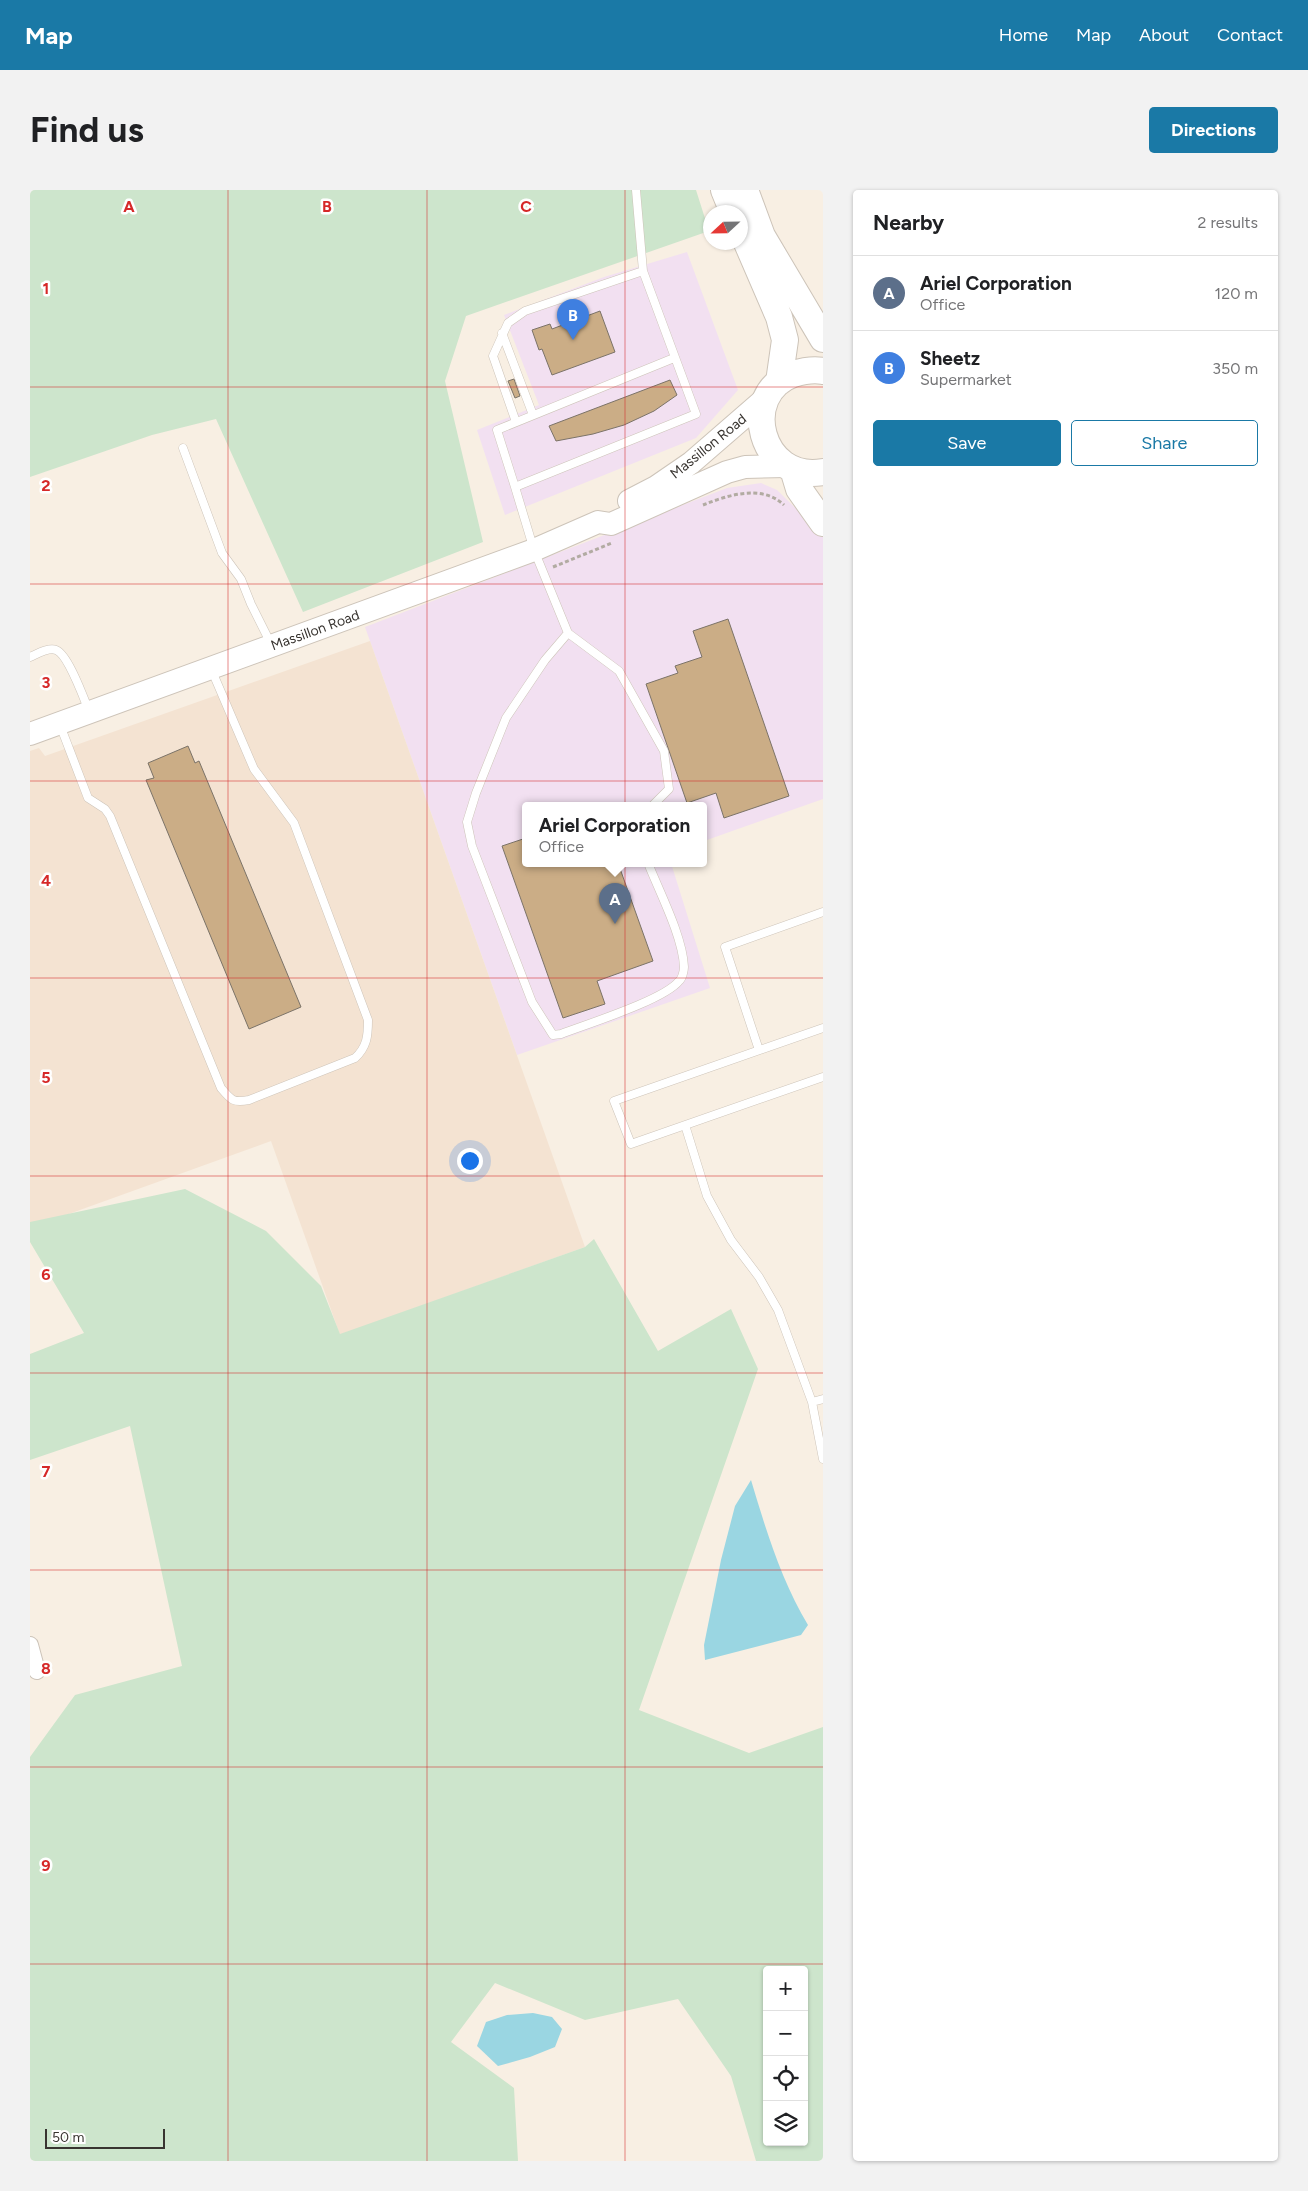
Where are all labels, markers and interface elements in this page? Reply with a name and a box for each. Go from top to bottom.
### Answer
text: Map [25,21,73,50]
text: Home [999,24,1048,46]
text: Map [1076,24,1111,46]
text: About [1139,24,1189,46]
text: Contact [1217,24,1283,46]
button: Directions [1149,107,1278,153]
text: Find us [30,109,144,151]
text: A [123,197,135,216]
text: B [322,197,332,216]
text: C [520,197,532,216]
north arrow [703,205,748,250]
text: Nearby [873,210,944,235]
text: 2 results [1198,213,1258,232]
text: Ariel Corporation [920,272,1072,295]
text: 1 [43,279,49,298]
text: A [883,284,895,303]
text: 120 m [1215,284,1258,303]
text: Office [920,295,965,314]
pin: B [557,299,589,340]
text: Sheetz [920,347,980,370]
text: B [884,359,894,378]
text: 350 m [1212,359,1258,378]
text: Supermarket [920,370,1012,389]
street label: Massillon Road [667,410,750,482]
button: Save [873,420,1061,466]
button: Share [1071,420,1258,466]
text: 2 [41,476,51,495]
street label: Massillon Road [269,607,362,654]
text: 3 [42,673,51,692]
popup [522,802,707,867]
text: Ariel Corporation [539,814,690,837]
text: Office [539,837,584,856]
text: 4 [41,871,51,890]
pin: A [599,883,631,924]
text: 5 [41,1068,51,1087]
your location [457,1148,483,1174]
text: 6 [41,1265,51,1284]
text: 7 [42,1462,51,1481]
text: 8 [41,1659,51,1678]
text: 9 [41,1856,51,1875]
map controls [763,1966,808,2146]
button: + [763,1966,808,2011]
button: − [763,2011,808,2056]
button: locate [763,2056,808,2101]
button: layers [763,2101,808,2146]
scale bar [45,2126,165,2149]
text: 50 m [52,2129,84,2146]

